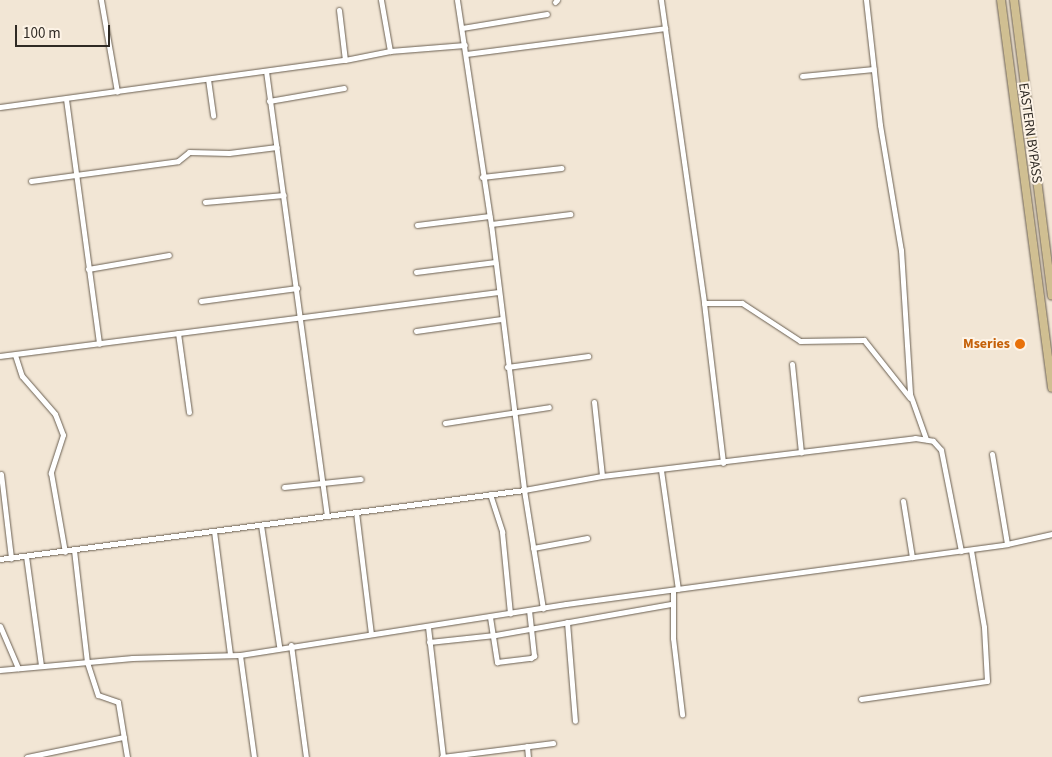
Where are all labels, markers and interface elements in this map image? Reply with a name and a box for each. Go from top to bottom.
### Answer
scale bar [18,15,112,47]
text: 100 m [23,23,61,44]
street label: EASTERN BYPASS [1015,82,1045,184]
place label: Mseries [963,336,1010,352]
marker: Mseries [1014,338,1026,350]

